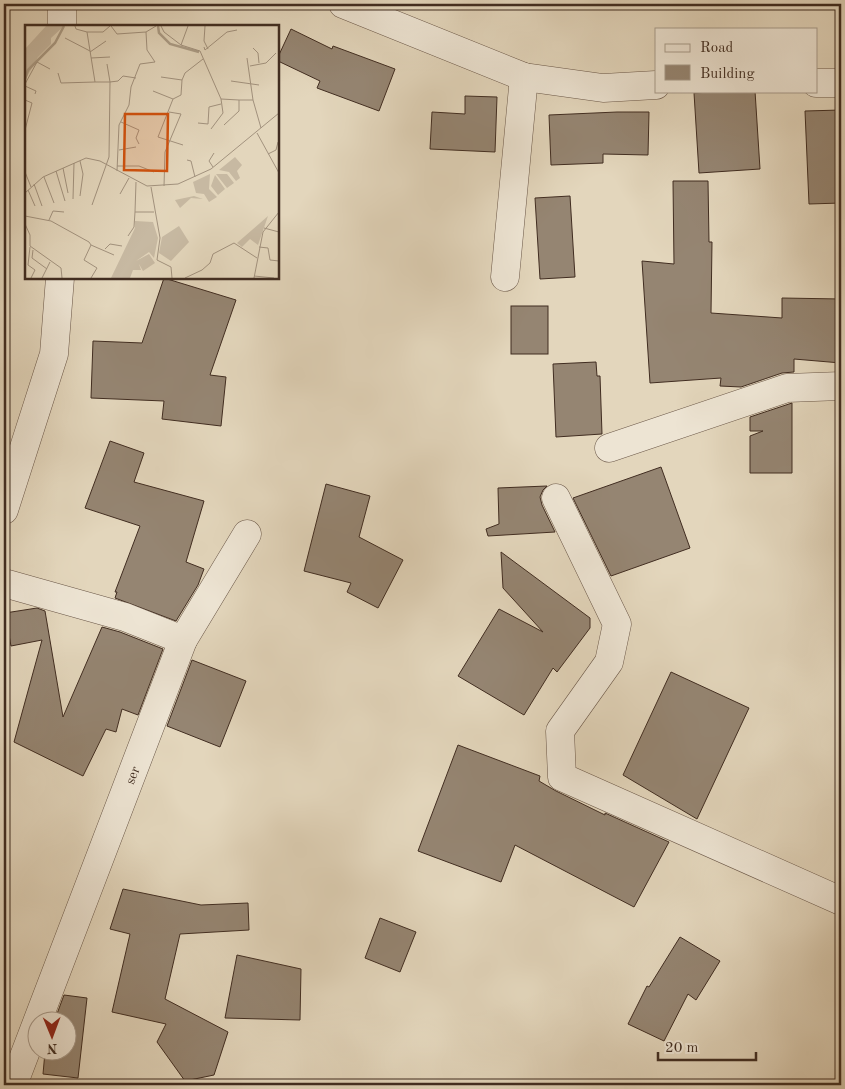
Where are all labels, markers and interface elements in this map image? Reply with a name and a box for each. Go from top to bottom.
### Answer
inset map [25,25,279,279]
legend [655,28,818,92]
text: Road [700,41,734,56]
text: Building [700,67,755,82]
street label: ser [123,764,143,786]
north arrow [28,1012,78,1062]
scale bar [658,1029,755,1061]
text: N [46,1041,58,1055]
text: 20 m [665,1041,699,1056]

